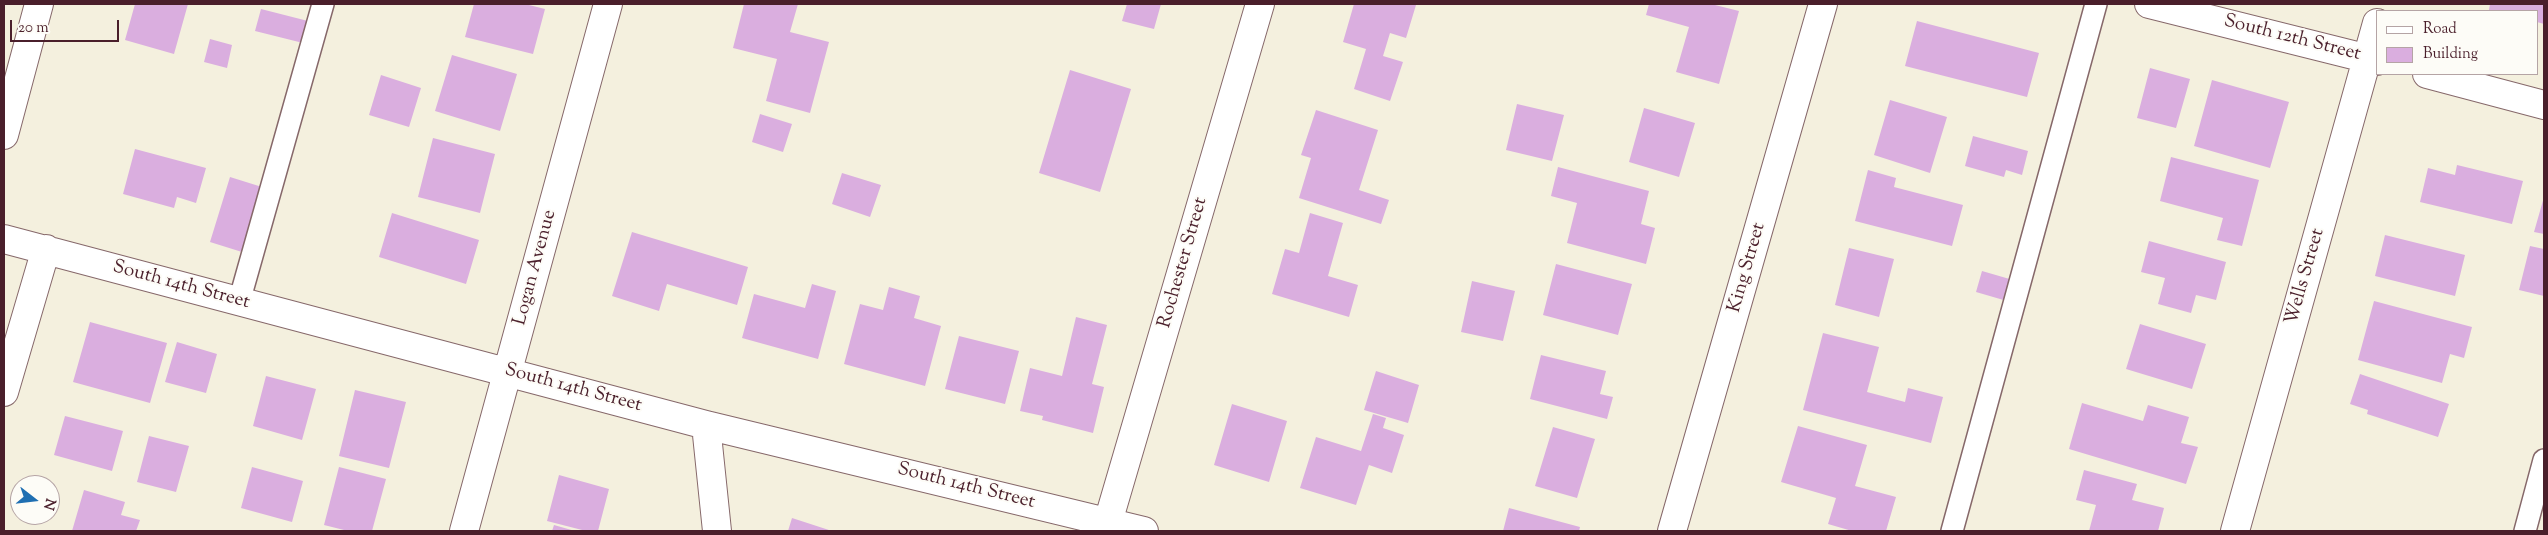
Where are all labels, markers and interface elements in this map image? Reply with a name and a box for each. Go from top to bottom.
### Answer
scale bar [12,10,121,42]
legend [2376,10,2538,75]
street label: South 12th Street [2221,11,2363,67]
text: 20 m [18,18,49,39]
text: Road [2423,19,2457,40]
text: Building [2423,44,2478,65]
street label: Rochester Street [1154,195,1214,331]
street label: Logan Avenue [510,208,562,328]
street label: King Street [1724,220,1772,316]
street label: Wells Street [2281,226,2331,328]
street label: South 14th Street [110,257,252,315]
street label: South 14th Street [502,360,644,418]
street label: South 14th Street [895,459,1037,515]
north arrow [10,475,60,525]
text: N [37,496,60,512]

